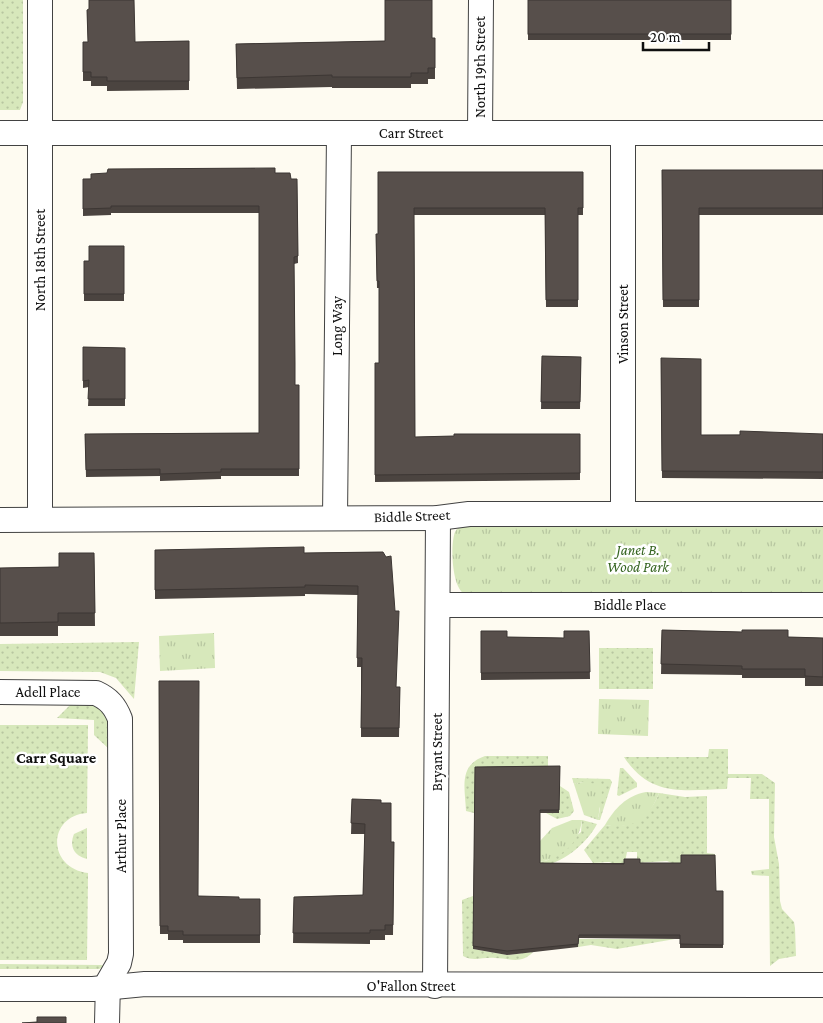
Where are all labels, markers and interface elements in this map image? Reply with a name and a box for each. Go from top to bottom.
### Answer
street label: North 19th Street [472,15,488,118]
scale bar [643,20,709,52]
text: 20 m [650,29,681,45]
street label: Carr Street [379,125,444,141]
street label: North 18th Street [32,208,48,311]
street label: Vinson Street [615,283,631,364]
street label: Long Way [329,296,346,356]
street label: Biddle Street [374,507,451,525]
park label: Janet B. Wood Park [607,542,670,575]
street label: Biddle Place [594,597,667,613]
street label: Adell Place [16,684,81,700]
street label: Bryant Street [429,712,446,791]
district label: Carr Square [16,749,97,766]
street label: Arthur Place [113,799,129,873]
street label: O'Fallon Street [367,978,456,994]

